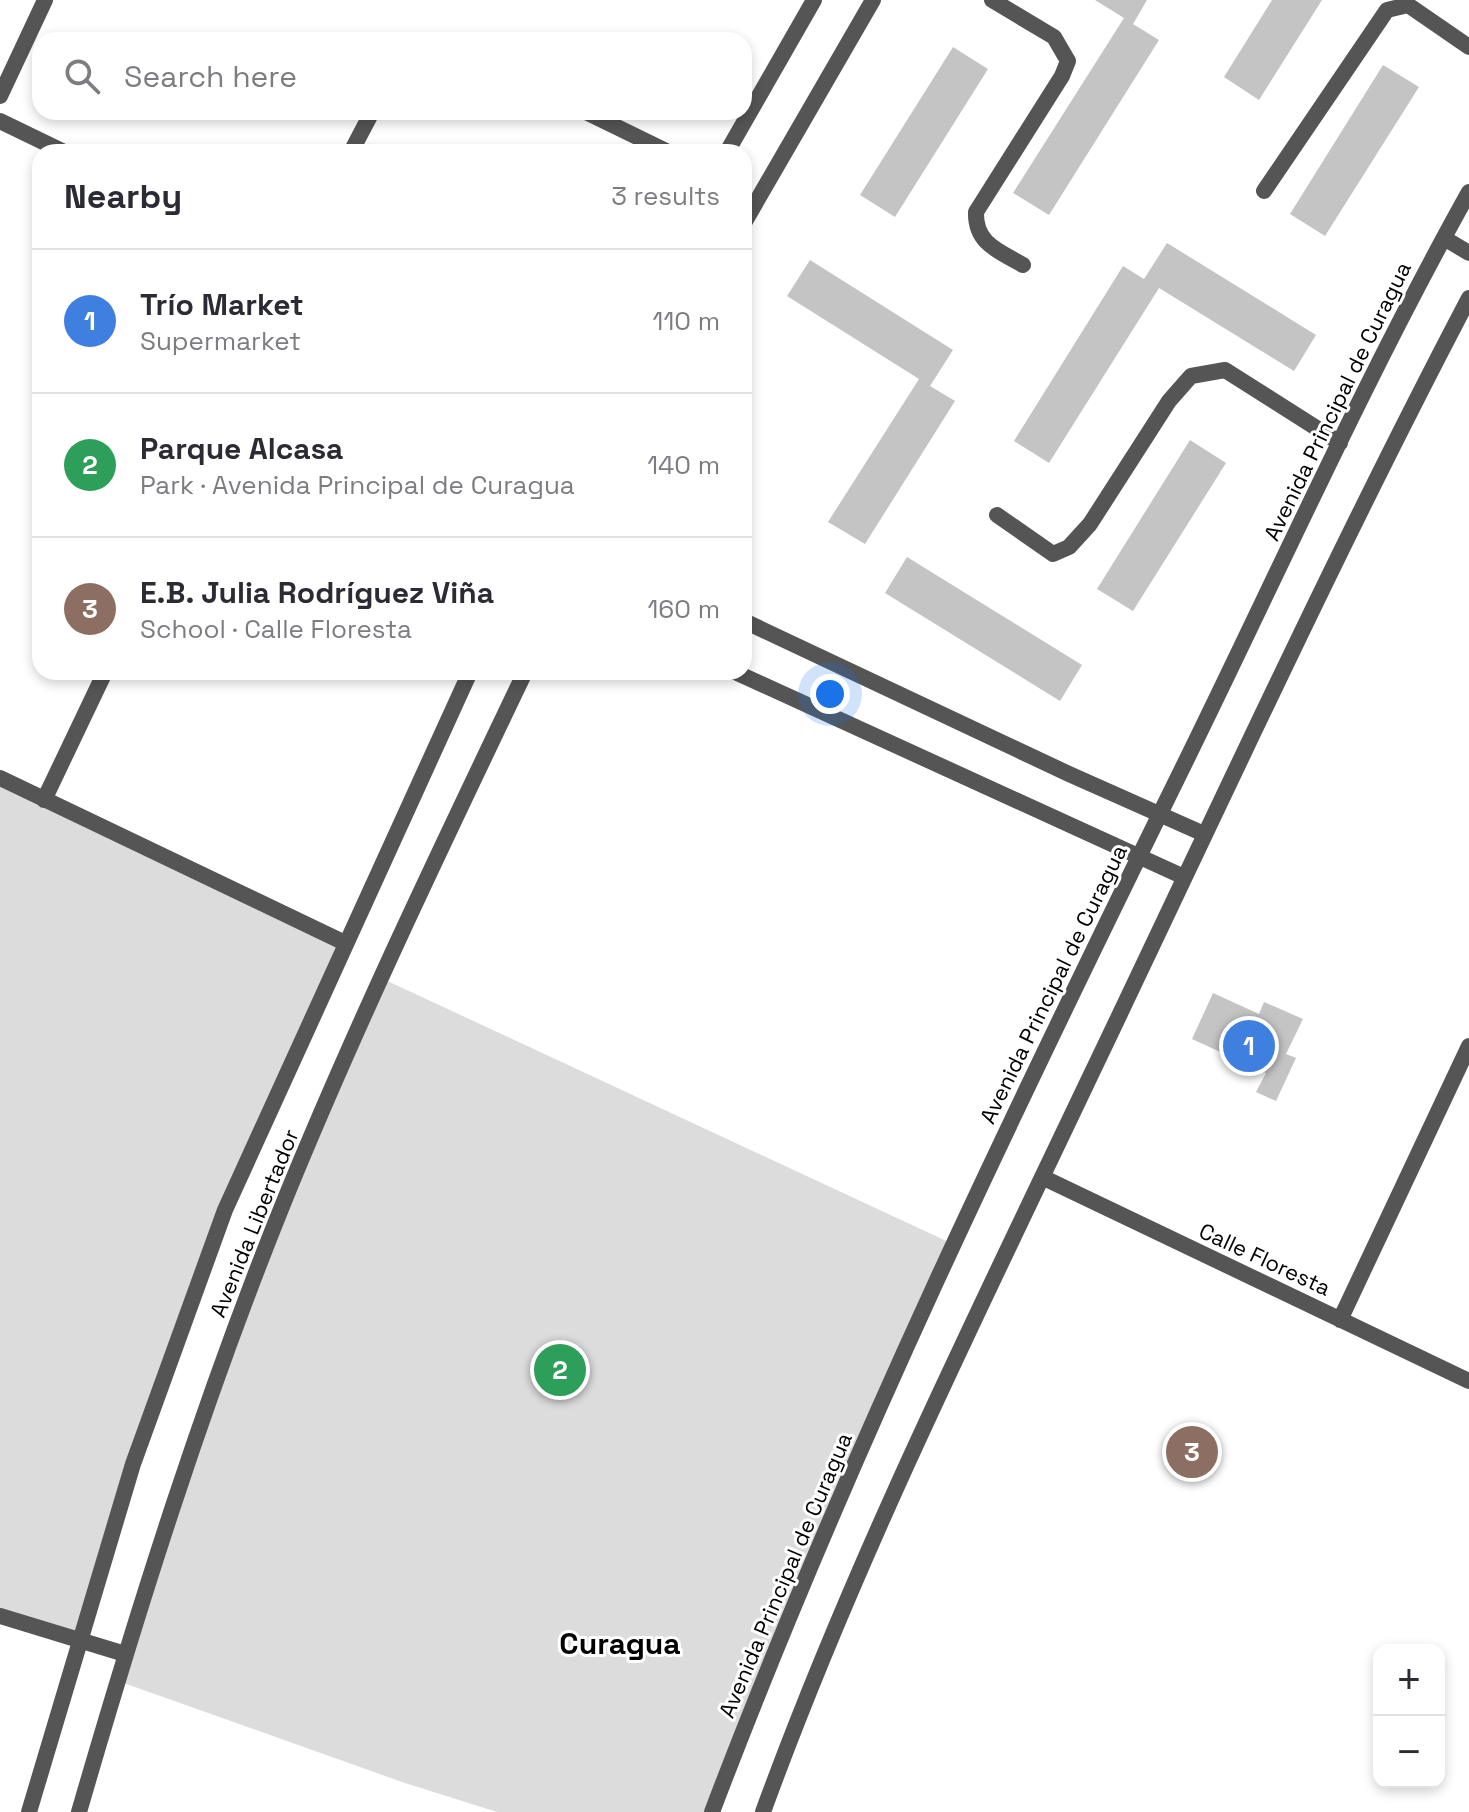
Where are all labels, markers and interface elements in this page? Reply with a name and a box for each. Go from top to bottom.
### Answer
search box [32,32,752,120]
icon: search [60,54,104,98]
text: Search here [124,57,297,96]
text: Nearby [64,175,182,218]
text: 3 results [611,179,720,213]
street label: Avenida Principal de Curagua [1257,257,1417,545]
text: Trío Market [140,285,304,324]
text: 1 [84,304,96,338]
text: 110 m [653,304,720,338]
text: Supermarket [140,324,301,358]
text: Parque Alcasa [140,429,343,468]
text: 2 [82,448,98,482]
text: 140 m [647,448,720,482]
text: Park · Avenida Principal de Curagua [140,468,575,502]
text: E.B. Julia Rodríguez Viña [140,573,494,612]
text: 3 [82,592,98,626]
text: 160 m [648,592,720,626]
text: School · Calle Floresta [140,612,412,646]
your location [810,674,850,714]
street label: Avenida Principal de Curagua [973,840,1133,1128]
pin: 1 [1223,1016,1275,1076]
street label: Avenida Libertador [203,1125,305,1321]
street label: Calle Floresta [1195,1216,1336,1302]
pin: 2 [534,1340,586,1400]
pin: 3 [1166,1422,1218,1482]
street label: Avenida Principal de Curagua [712,1428,858,1722]
district label: Curagua [559,1624,681,1663]
map controls [1373,1644,1445,1788]
button: + [1373,1644,1445,1716]
button: − [1373,1716,1445,1788]

